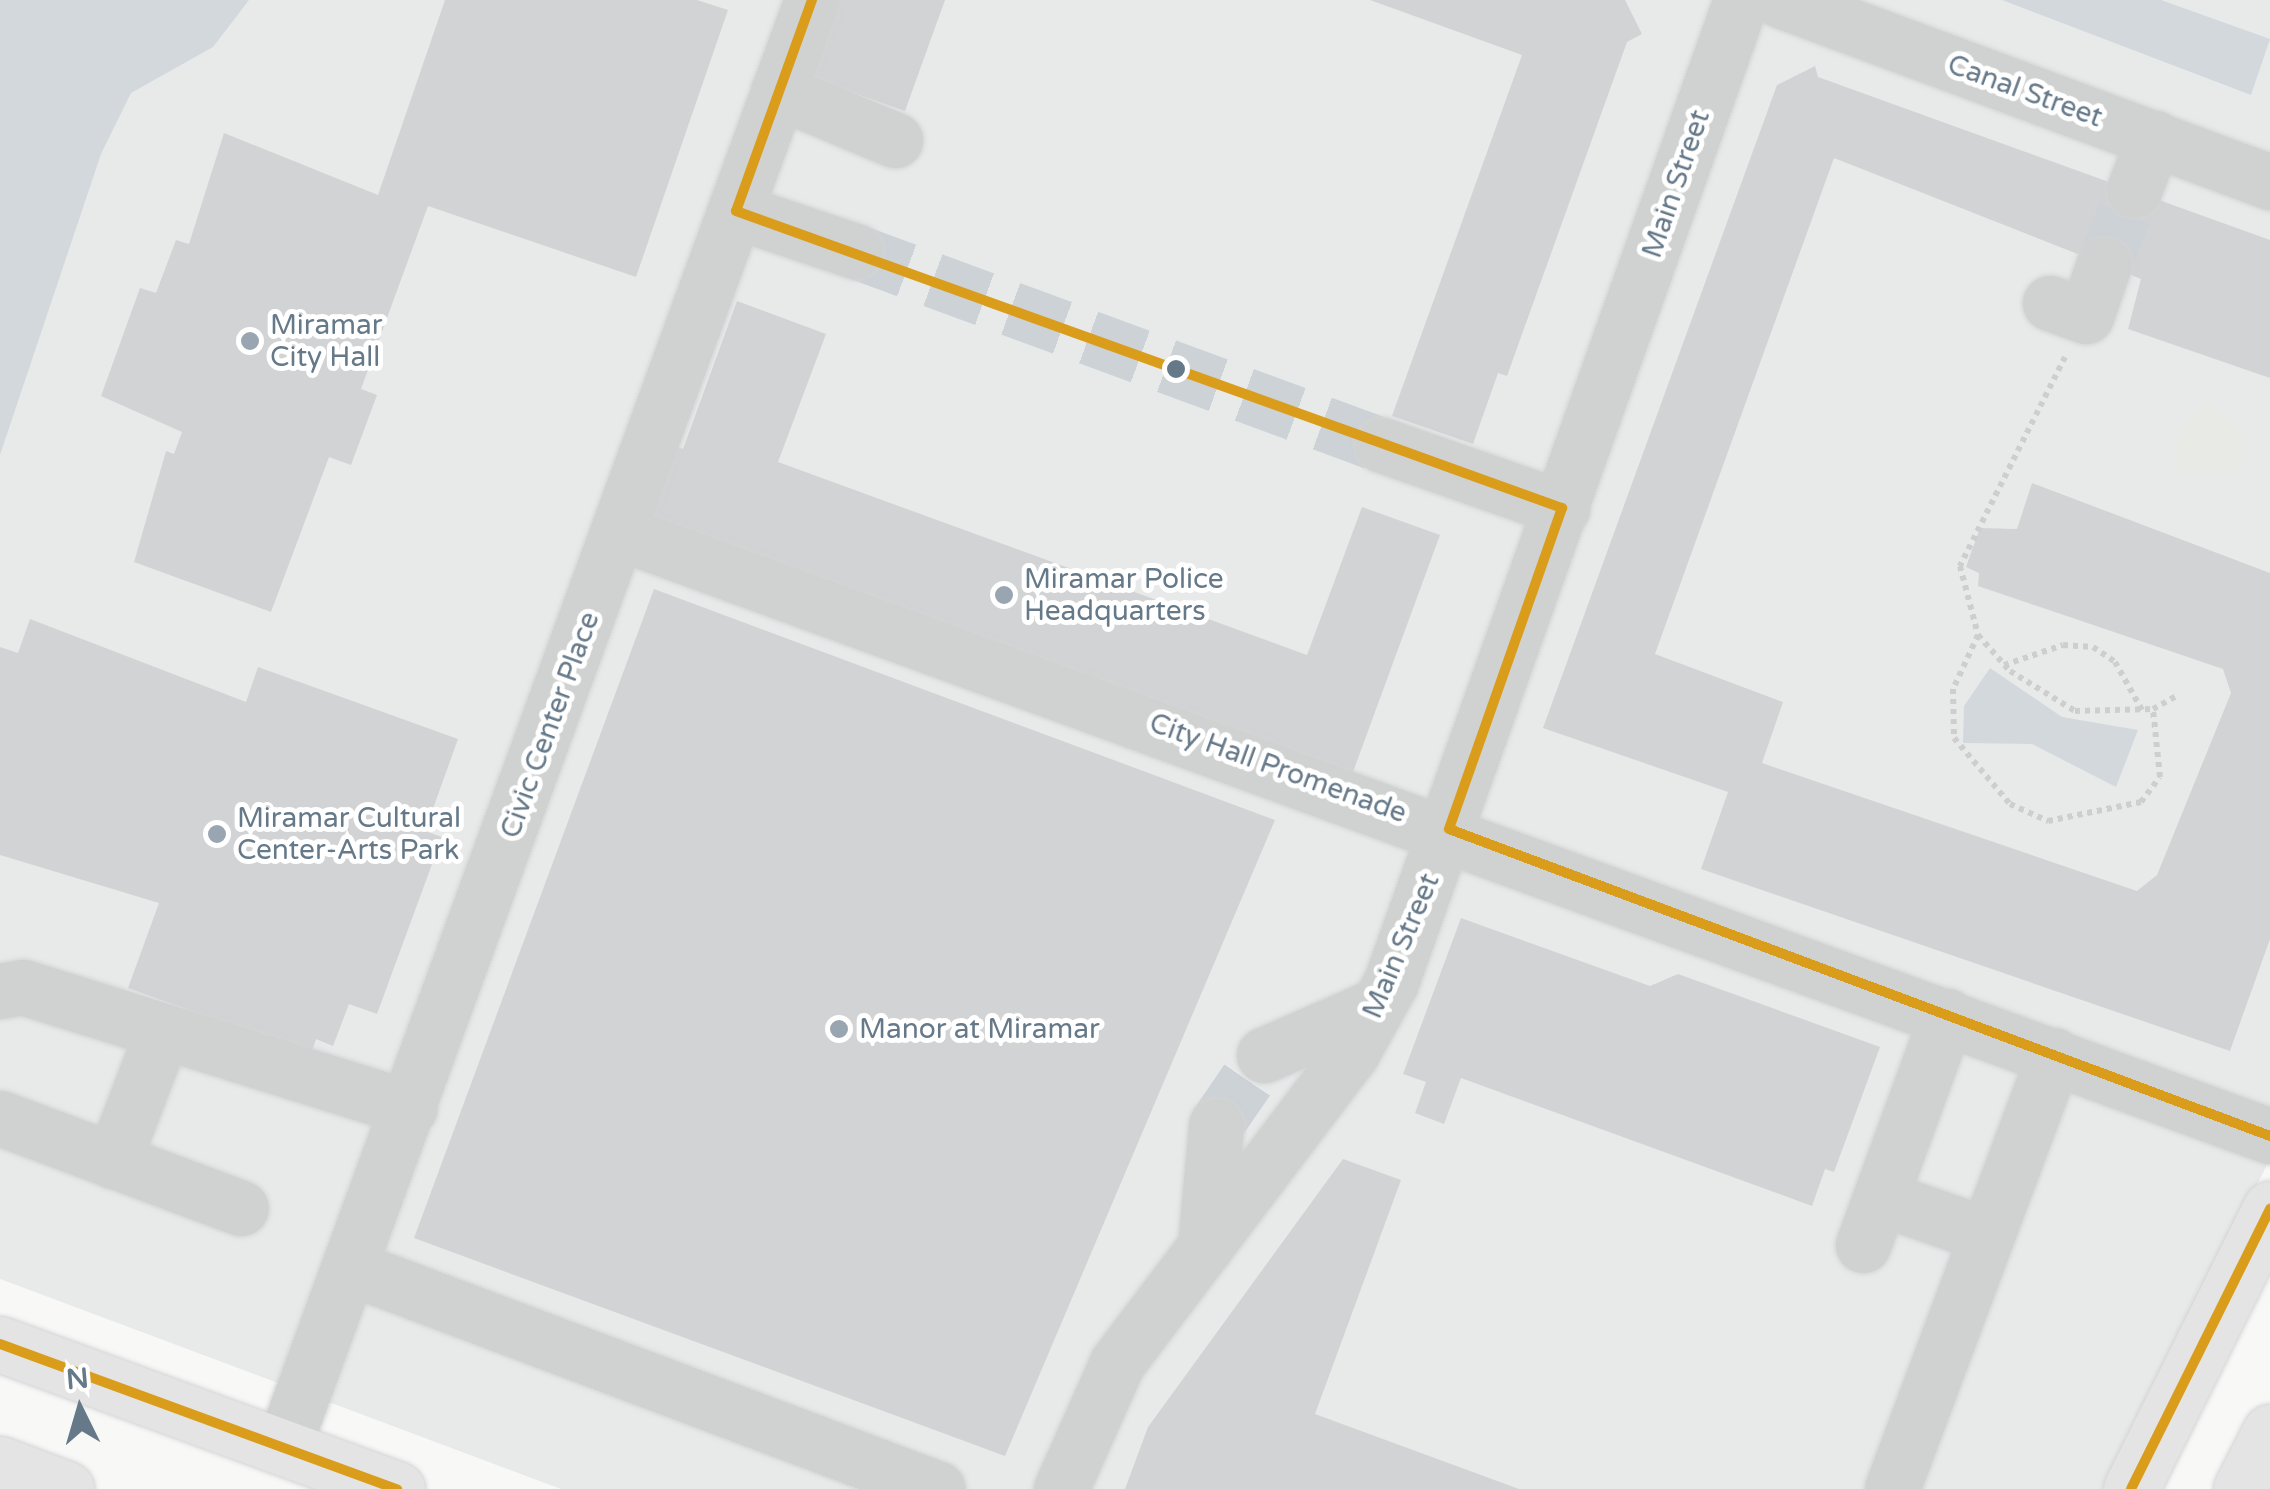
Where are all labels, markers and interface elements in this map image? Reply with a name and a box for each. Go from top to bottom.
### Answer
street label: Canal Street [1943,47,2107,135]
street label: Main Street [1635,106,1717,262]
place label: Miramar City Hall [270,308,382,374]
marker: Miramar City Hall [239,330,261,352]
unlabelled marker [1166,359,1186,379]
place label: Miramar Police Headquarters [1024,562,1224,628]
marker: Miramar Police Headquarters [993,584,1015,606]
street label: Civic Center Place [493,607,607,843]
street label: City Hall Promenade [1145,706,1411,830]
place label: Miramar Cultural Center-Arts Park [237,801,461,867]
marker: Miramar Cultural Center-Arts Park [206,823,228,845]
street label: Main Street [1355,869,1447,1023]
place label: Manor at Miramar [859,1012,1100,1046]
marker: Manor at Miramar [828,1018,850,1040]
north arrow [30,1359,130,1459]
text: N [65,1361,90,1397]

